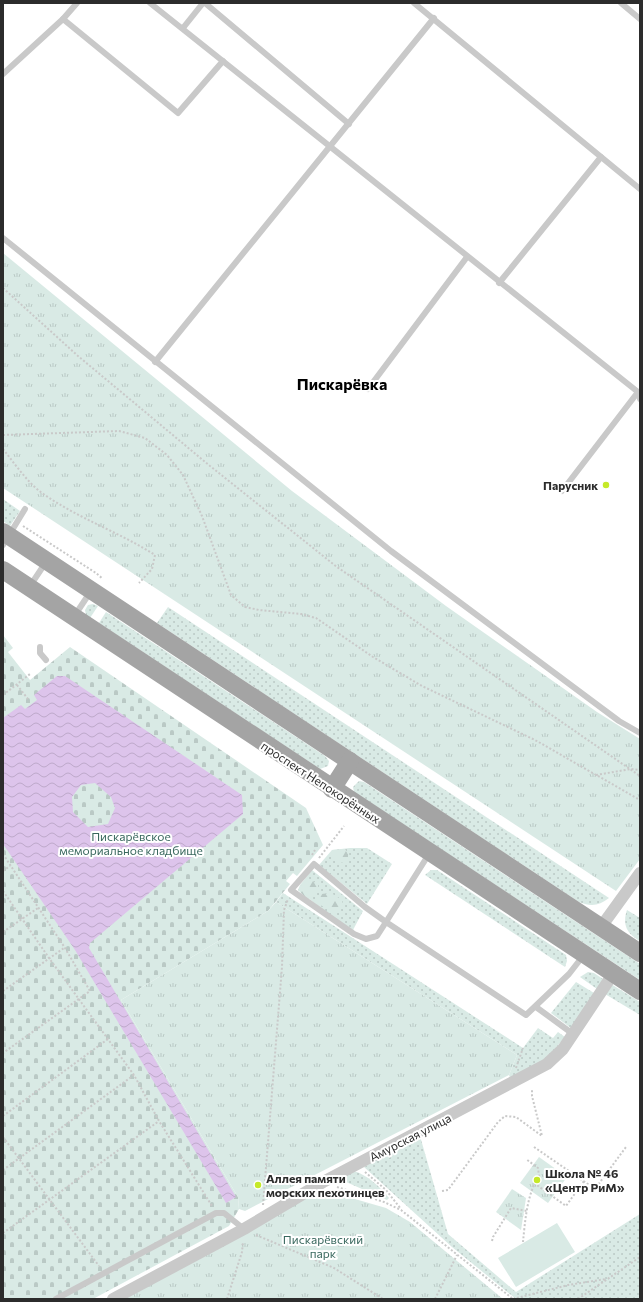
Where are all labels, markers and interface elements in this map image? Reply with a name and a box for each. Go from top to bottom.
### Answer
district label: Пискарёвка [297,374,387,393]
place label: Парусник [543,478,598,492]
marker: Парусник [601,480,611,490]
street label: проспект Непокорённых [259,738,384,826]
park label: Пискарёвское мемориальное кладбище [59,829,203,857]
street label: Амурская улица [367,1110,453,1164]
place label: Школа № 46 «Центр РиМ» [545,1166,625,1194]
place label: Аллея памяти морских пехотинцев [266,1171,385,1199]
marker: Школа № 46 «Центр РиМ» [532,1175,542,1185]
marker: Аллея памяти морских пехотинцев [253,1180,263,1190]
park label: Пискарёвский парк [283,1232,363,1260]

